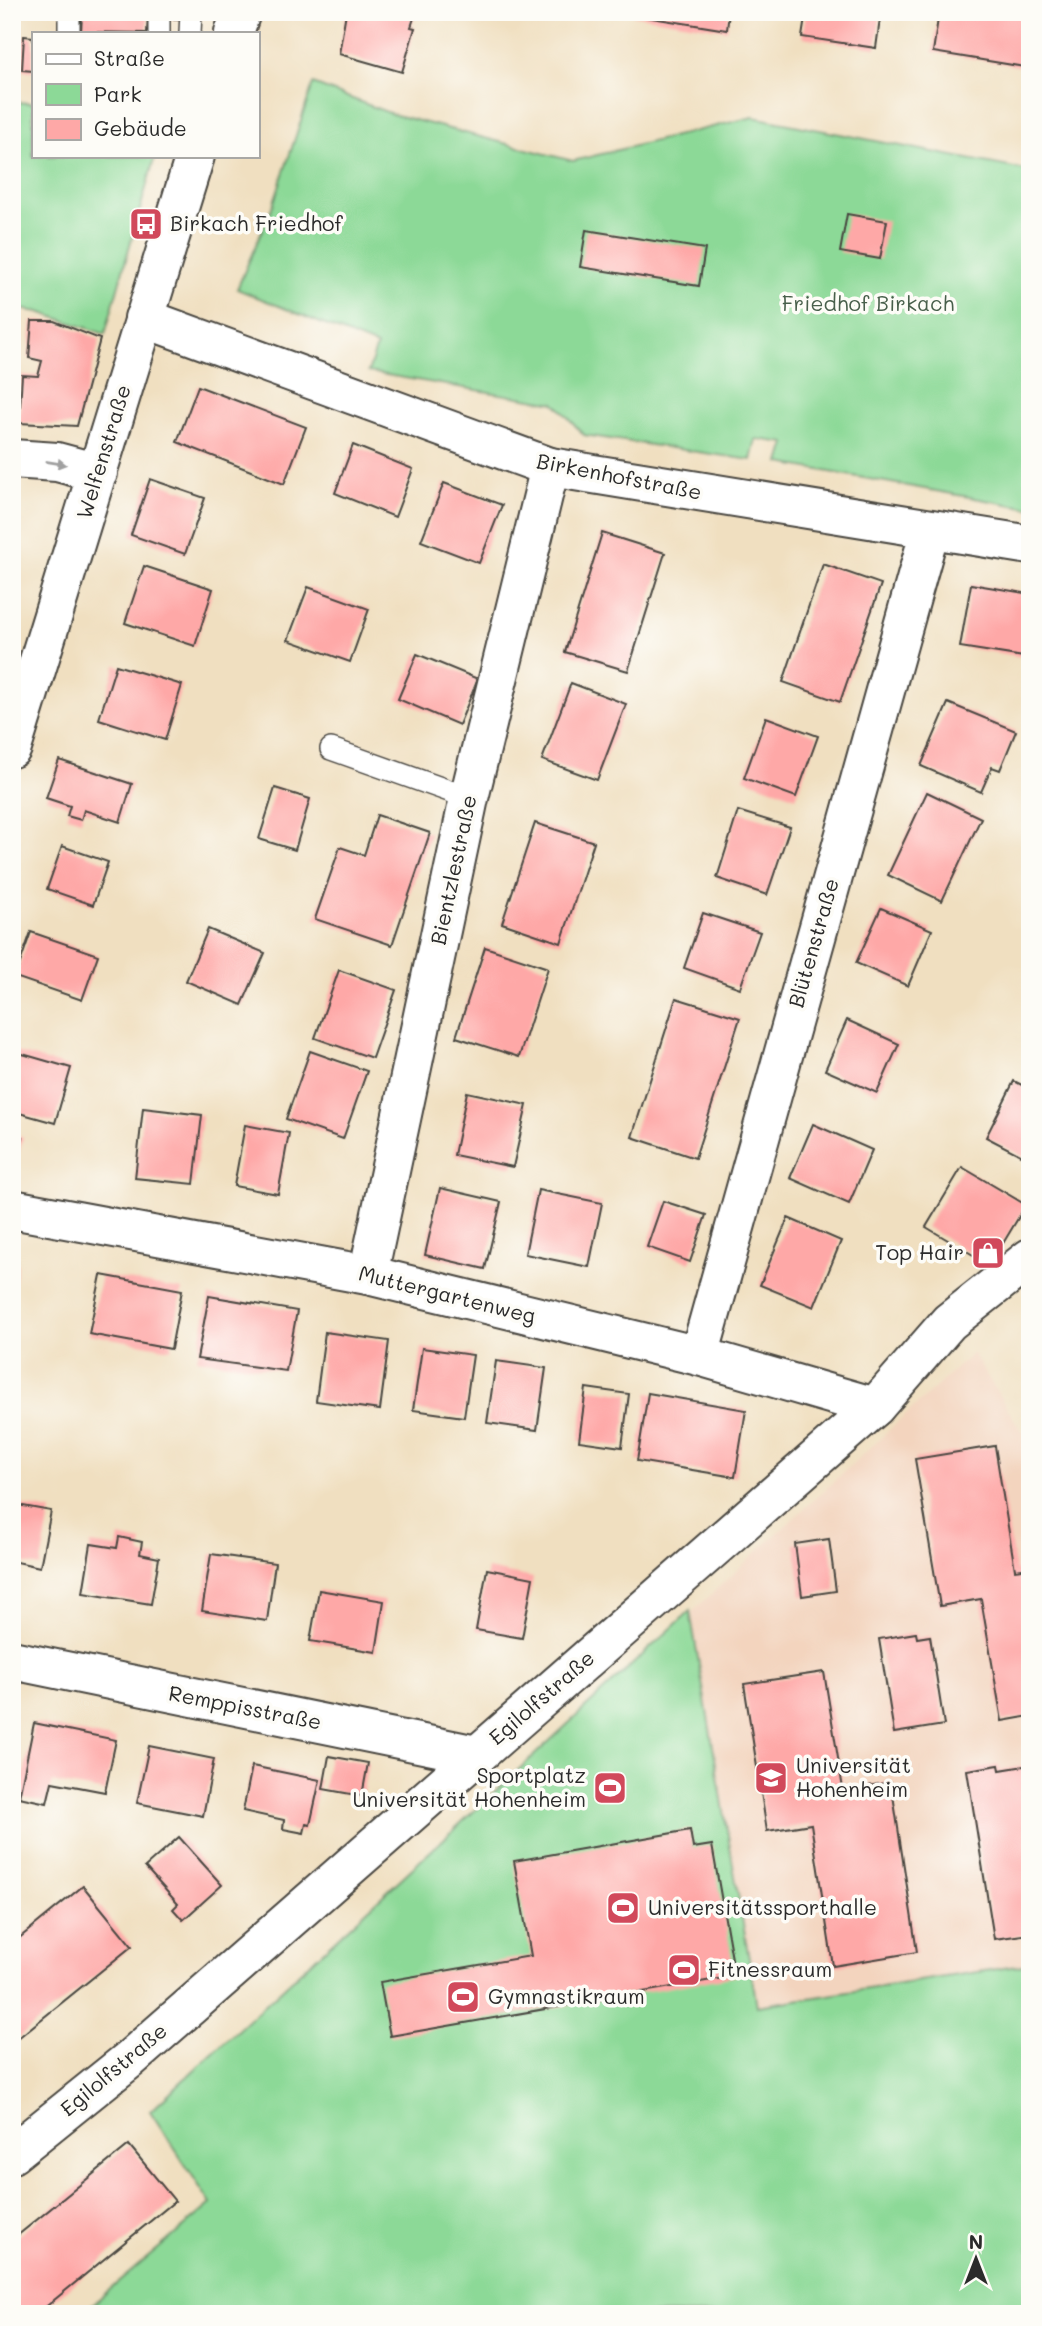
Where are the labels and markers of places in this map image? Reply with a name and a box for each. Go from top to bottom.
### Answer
bus stop icon: Birkach Friedhof [127,205,165,243]
place label: Birkach Friedhof [170,209,343,236]
shop icon: Top Hair [969,1234,1007,1272]
place label: Top Hair [875,1238,964,1265]
place label: Universität Hohenheim [796,1751,911,1802]
school or university icon: Universität Hohenheim [752,1759,790,1797]
place label: Sportplatz Universität Hohenheim [352,1761,586,1812]
sports icon: Sportplatz Universität Hohenheim [591,1769,629,1807]
sports icon: Universitätssporthalle [604,1889,642,1927]
place label: Universitätssporthalle [648,1893,877,1920]
sports icon: Fitnessraum [665,1951,703,1989]
place label: Fitnessraum [708,1955,832,1982]
sports icon: Gymnastikraum [444,1978,482,2016]
place label: Gymnastikraum [488,1982,645,2009]

